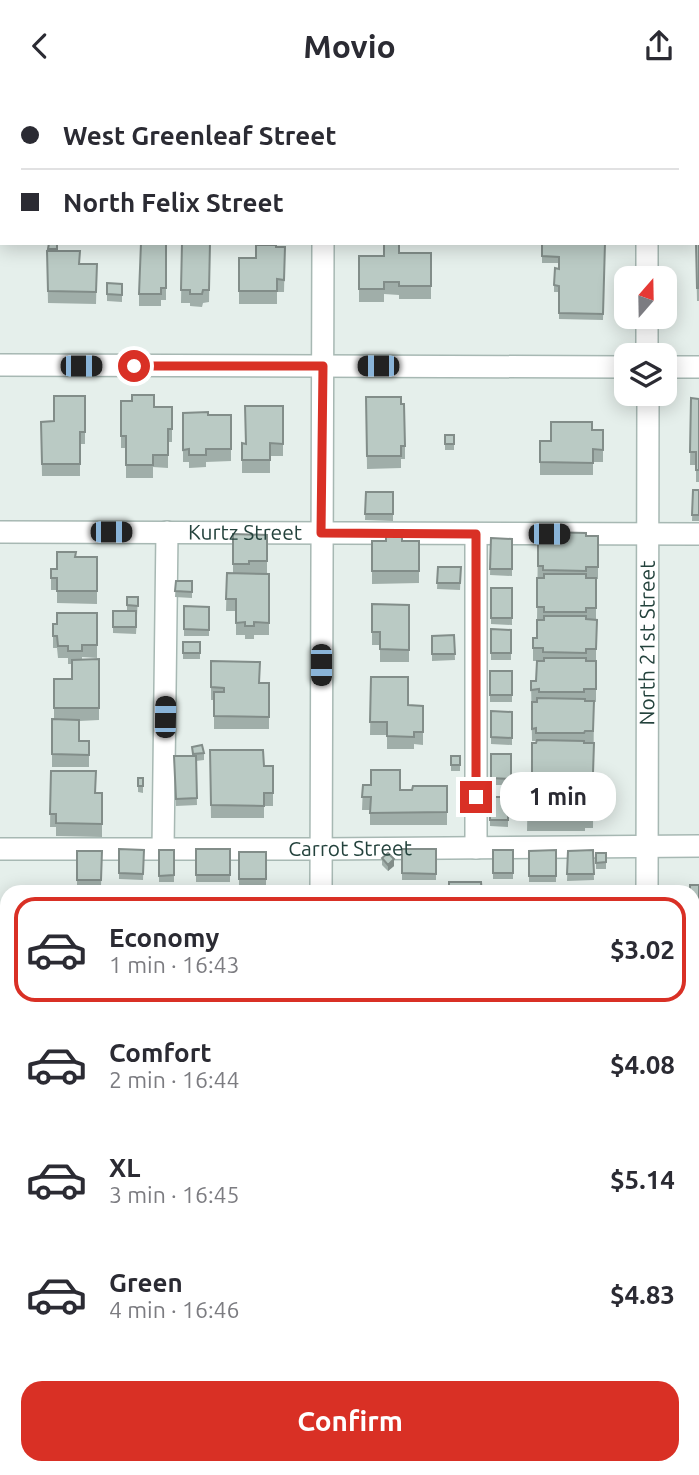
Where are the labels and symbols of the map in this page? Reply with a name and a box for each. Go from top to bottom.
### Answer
north arrow [614,266,677,329]
route start [118,350,150,382]
car [61,356,103,377]
car [358,356,400,377]
street label: Kurtz Street [188,520,302,544]
car [91,522,133,543]
car [529,524,571,545]
street label: North 21st Street [634,560,659,725]
car [311,644,332,686]
car [155,696,176,738]
callout: 1 min [500,773,616,821]
route end [460,781,492,813]
street label: Carrot Street [288,835,412,860]

